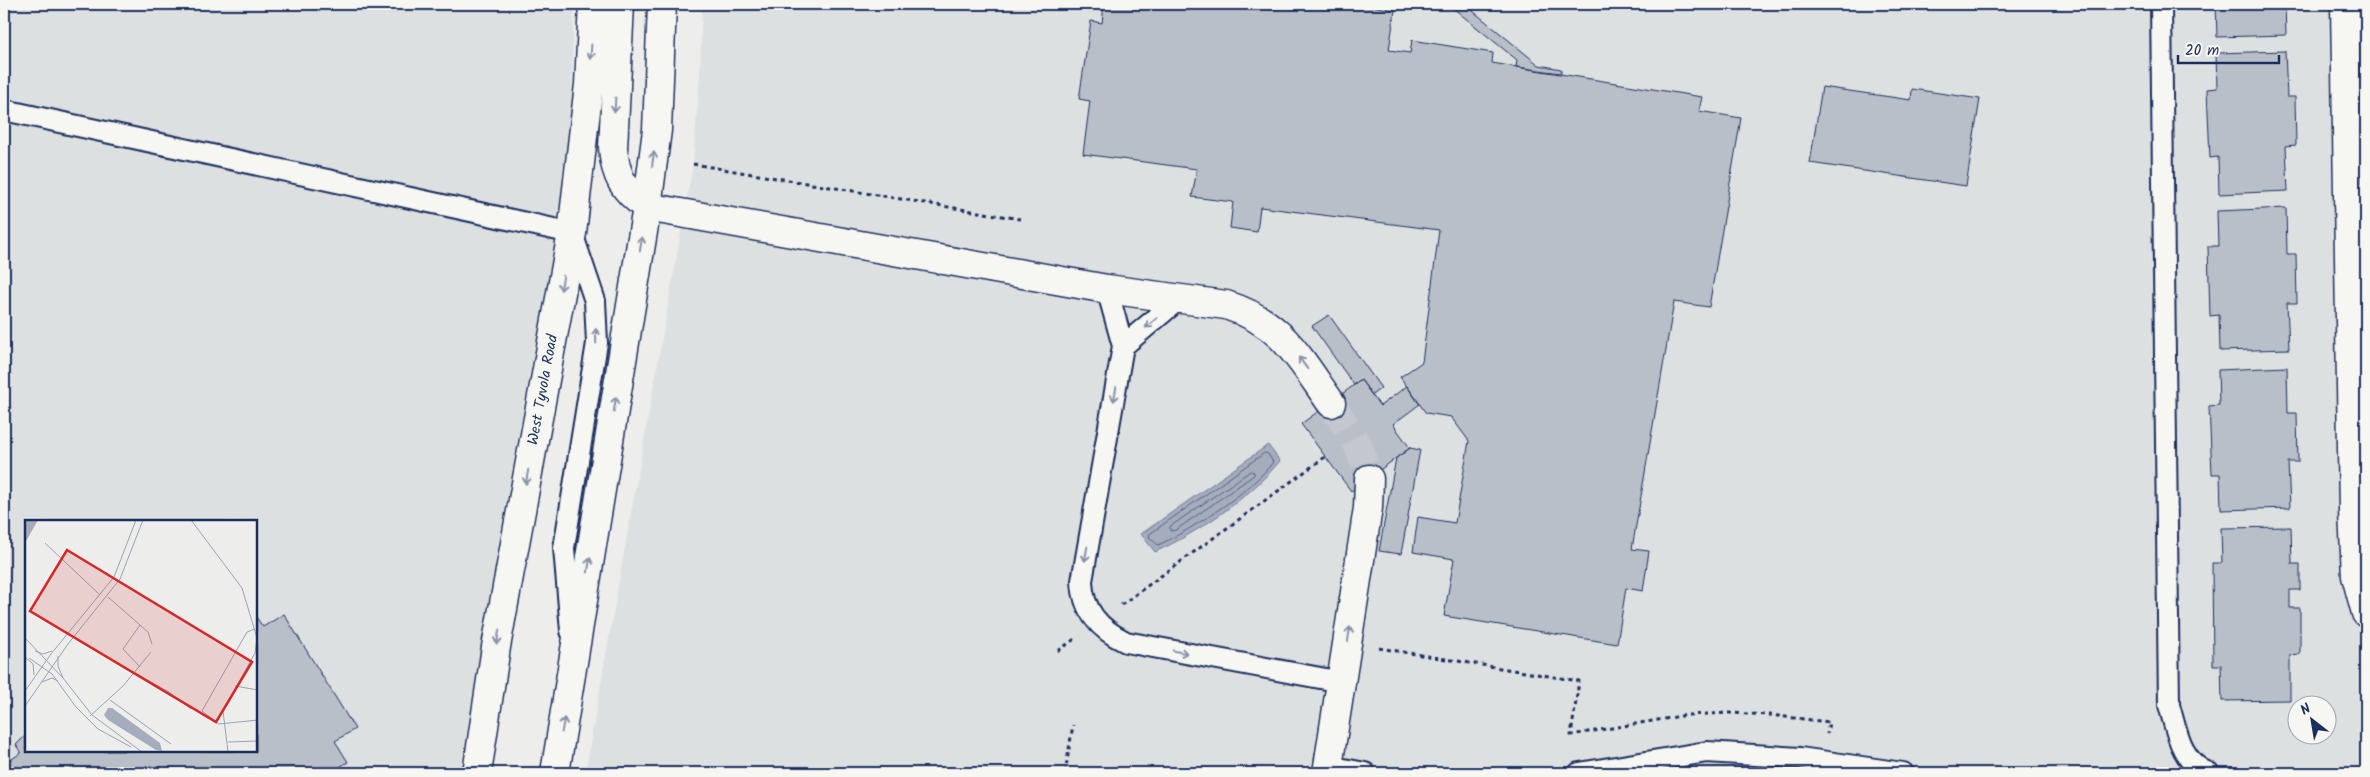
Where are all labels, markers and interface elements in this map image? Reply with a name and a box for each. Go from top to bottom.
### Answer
scale bar [2178,32,2279,64]
text: 20 m [2185,39,2219,63]
one-way arrow [586,44,595,60]
one-way arrow [610,97,619,113]
one-way arrow [648,151,658,167]
one-way arrow [637,236,647,252]
one-way arrow [557,275,567,291]
one-way arrow [1144,317,1157,328]
one-way arrow [592,328,601,344]
street label: West Tyvola Road [521,332,565,447]
one-way arrow [1297,357,1308,370]
one-way arrow [1109,386,1119,402]
one-way arrow [611,397,621,413]
one-way arrow [522,469,531,485]
inset map [25,520,258,752]
one-way arrow [1081,546,1091,562]
one-way arrow [585,557,595,573]
one-way arrow [1345,627,1355,643]
one-way arrow [492,629,502,645]
one-way arrow [1171,648,1187,657]
north arrow [2288,694,2338,744]
text: N [2296,698,2315,721]
one-way arrow [558,718,568,734]

